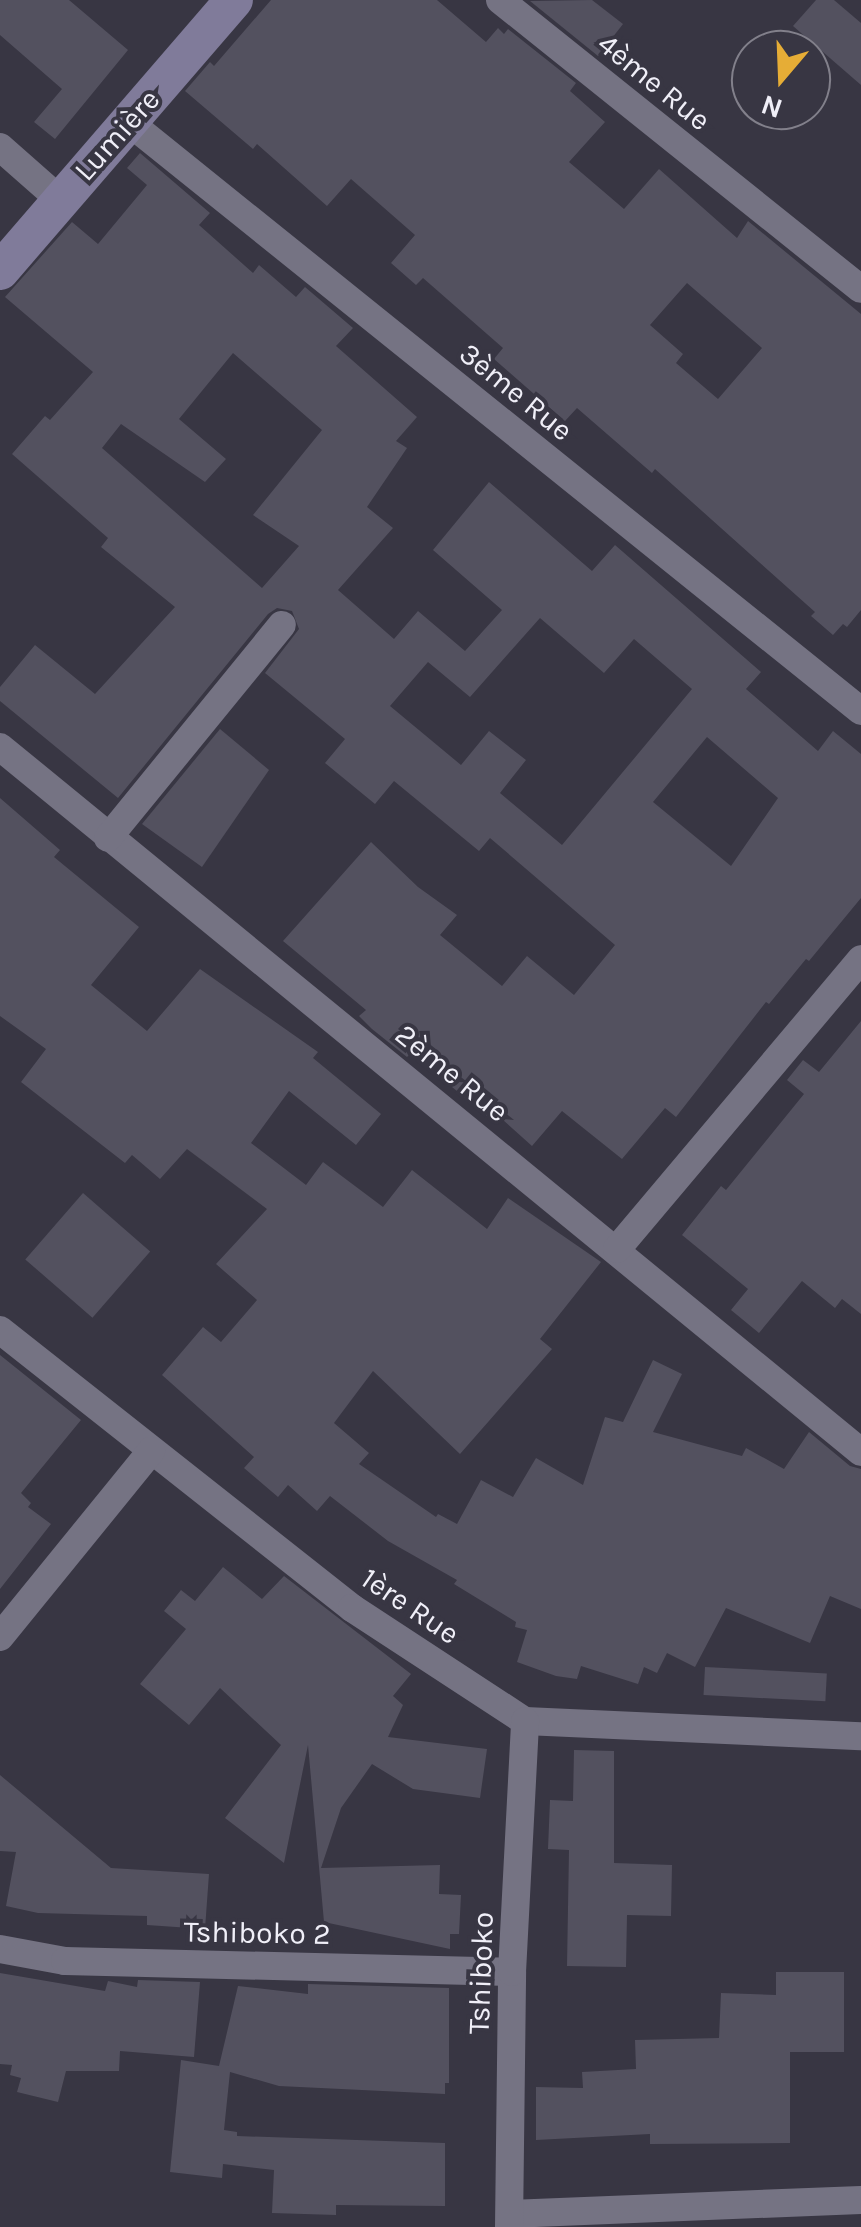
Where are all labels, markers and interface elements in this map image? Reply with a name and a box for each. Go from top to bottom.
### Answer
street label: 4ème Rue [590,26,718,138]
north arrow [731,30,831,130]
street label: Lumière [67,82,167,188]
text: N [757,88,787,126]
street label: 3ème Rue [452,335,580,449]
street label: 2ème Rue [388,1016,516,1130]
street label: 1ère Rue [354,1560,466,1652]
street label: Tshiboko [461,1911,501,2035]
street label: Tshiboko 2 [183,1914,331,1952]

